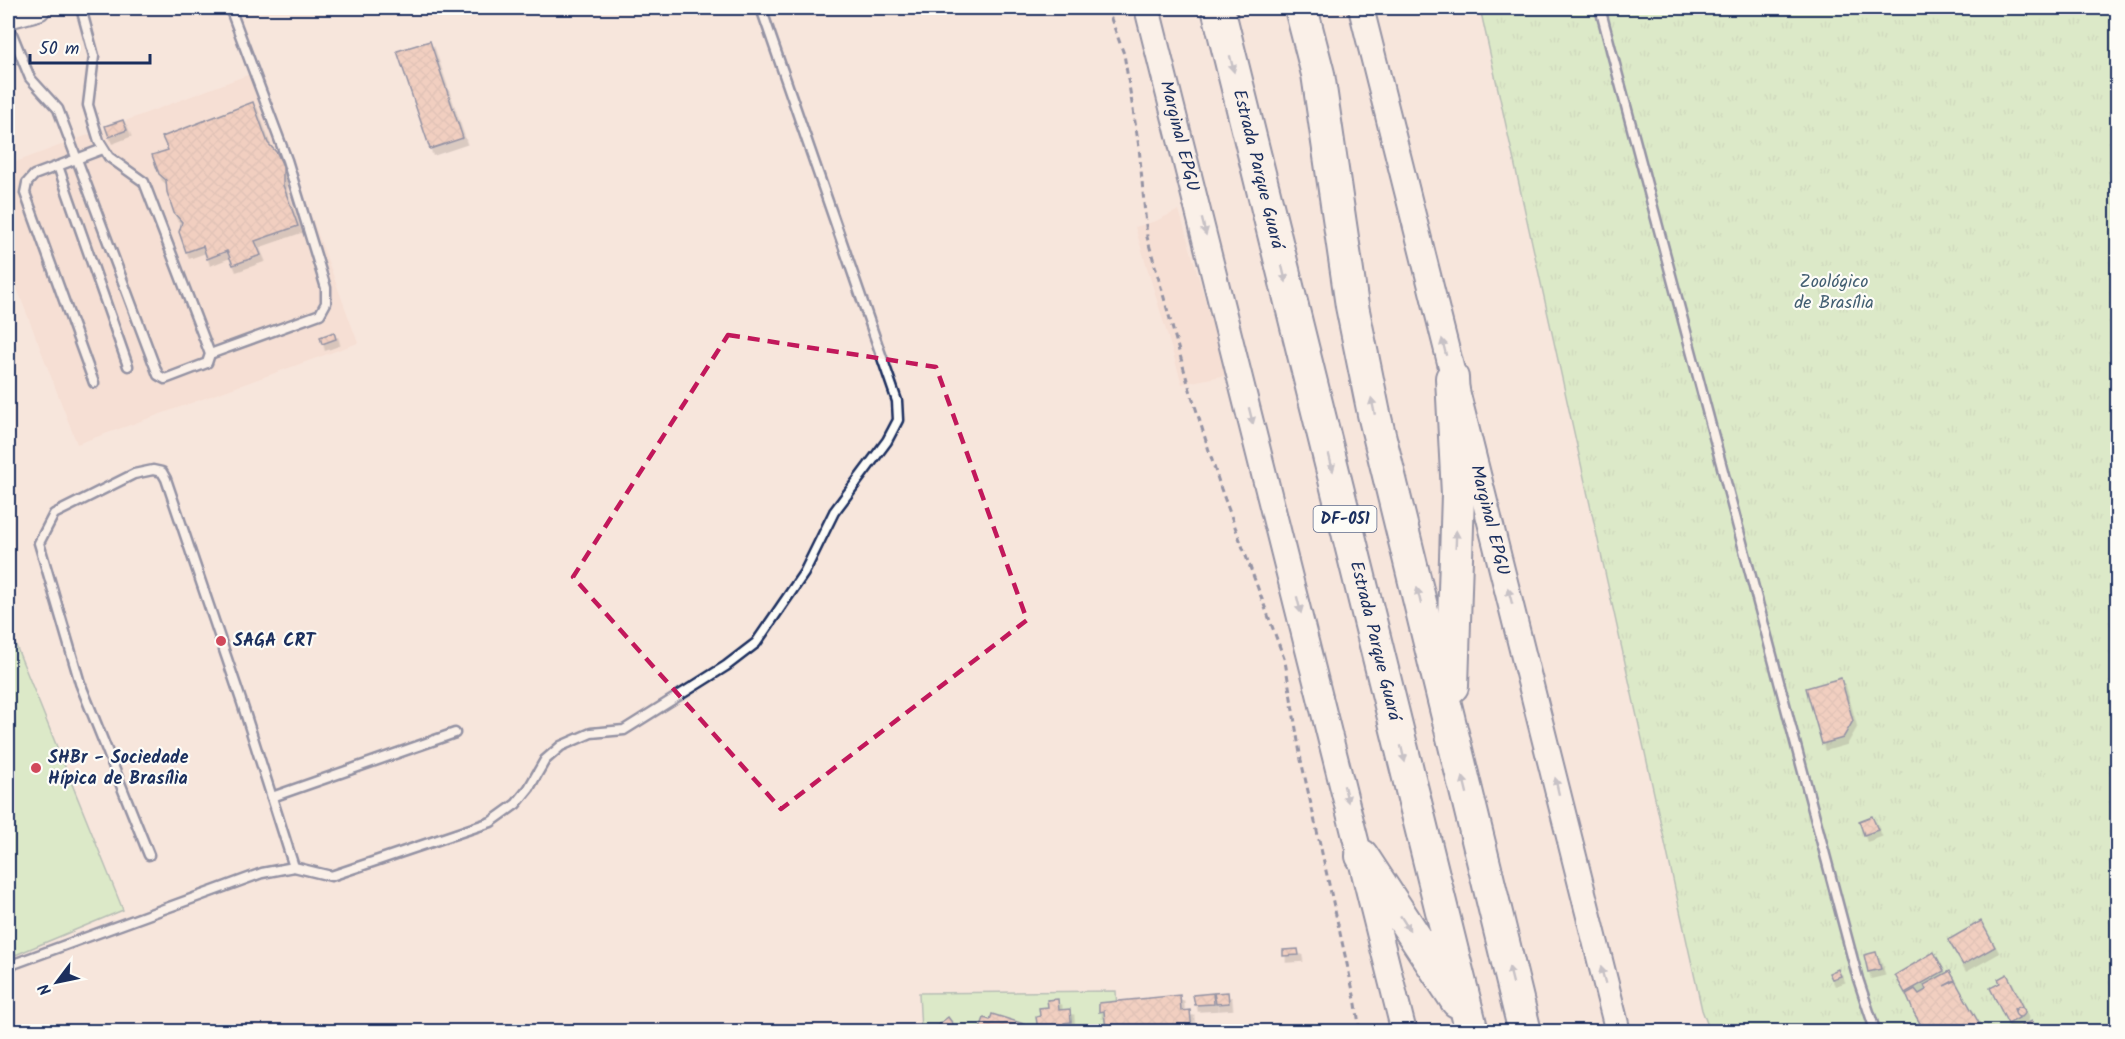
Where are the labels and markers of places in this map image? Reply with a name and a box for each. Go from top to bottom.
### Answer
place label: SAGA CRT [233,627,317,656]
marker: SAGA CRT [214,634,228,648]
place label: SHBr - Sociedade Hípica de Brasília [48,744,189,794]
marker: SHBr - Sociedade Hípica de Brasília [29,761,43,775]

